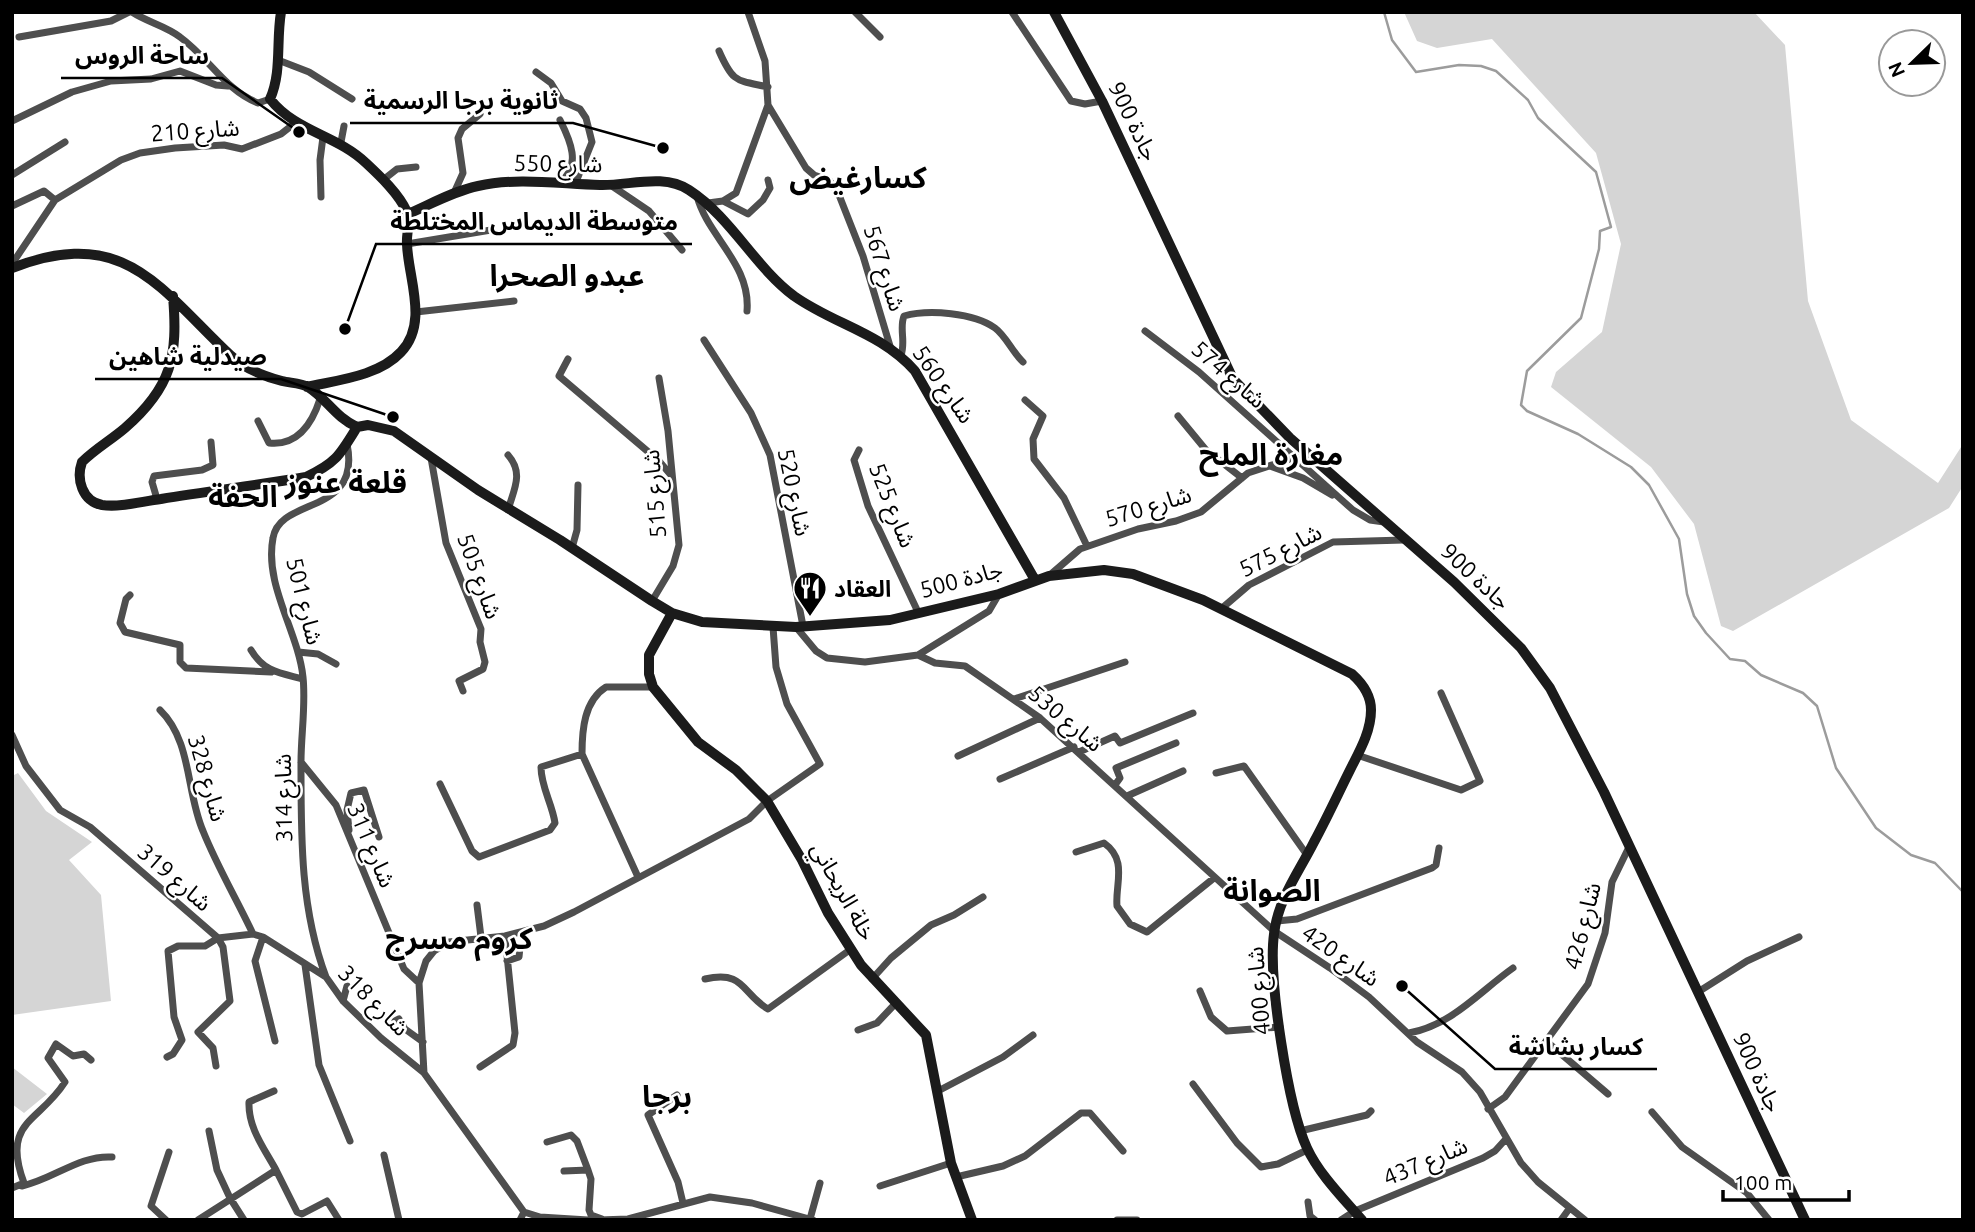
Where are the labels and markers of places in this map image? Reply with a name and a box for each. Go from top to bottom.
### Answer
callout: ساحة الروس [61,33,222,78]
callout: ثانوية برجا الرسمية [350,78,573,123]
callout: متوسطة الديماس المختلطة [376,199,692,244]
callout: صيدلية شاهين [95,334,281,379]
restaurant icon: العقاد [791,569,829,618]
place label: العقاد [834,576,891,601]
callout: كسار بشاشة [1495,1024,1657,1069]

